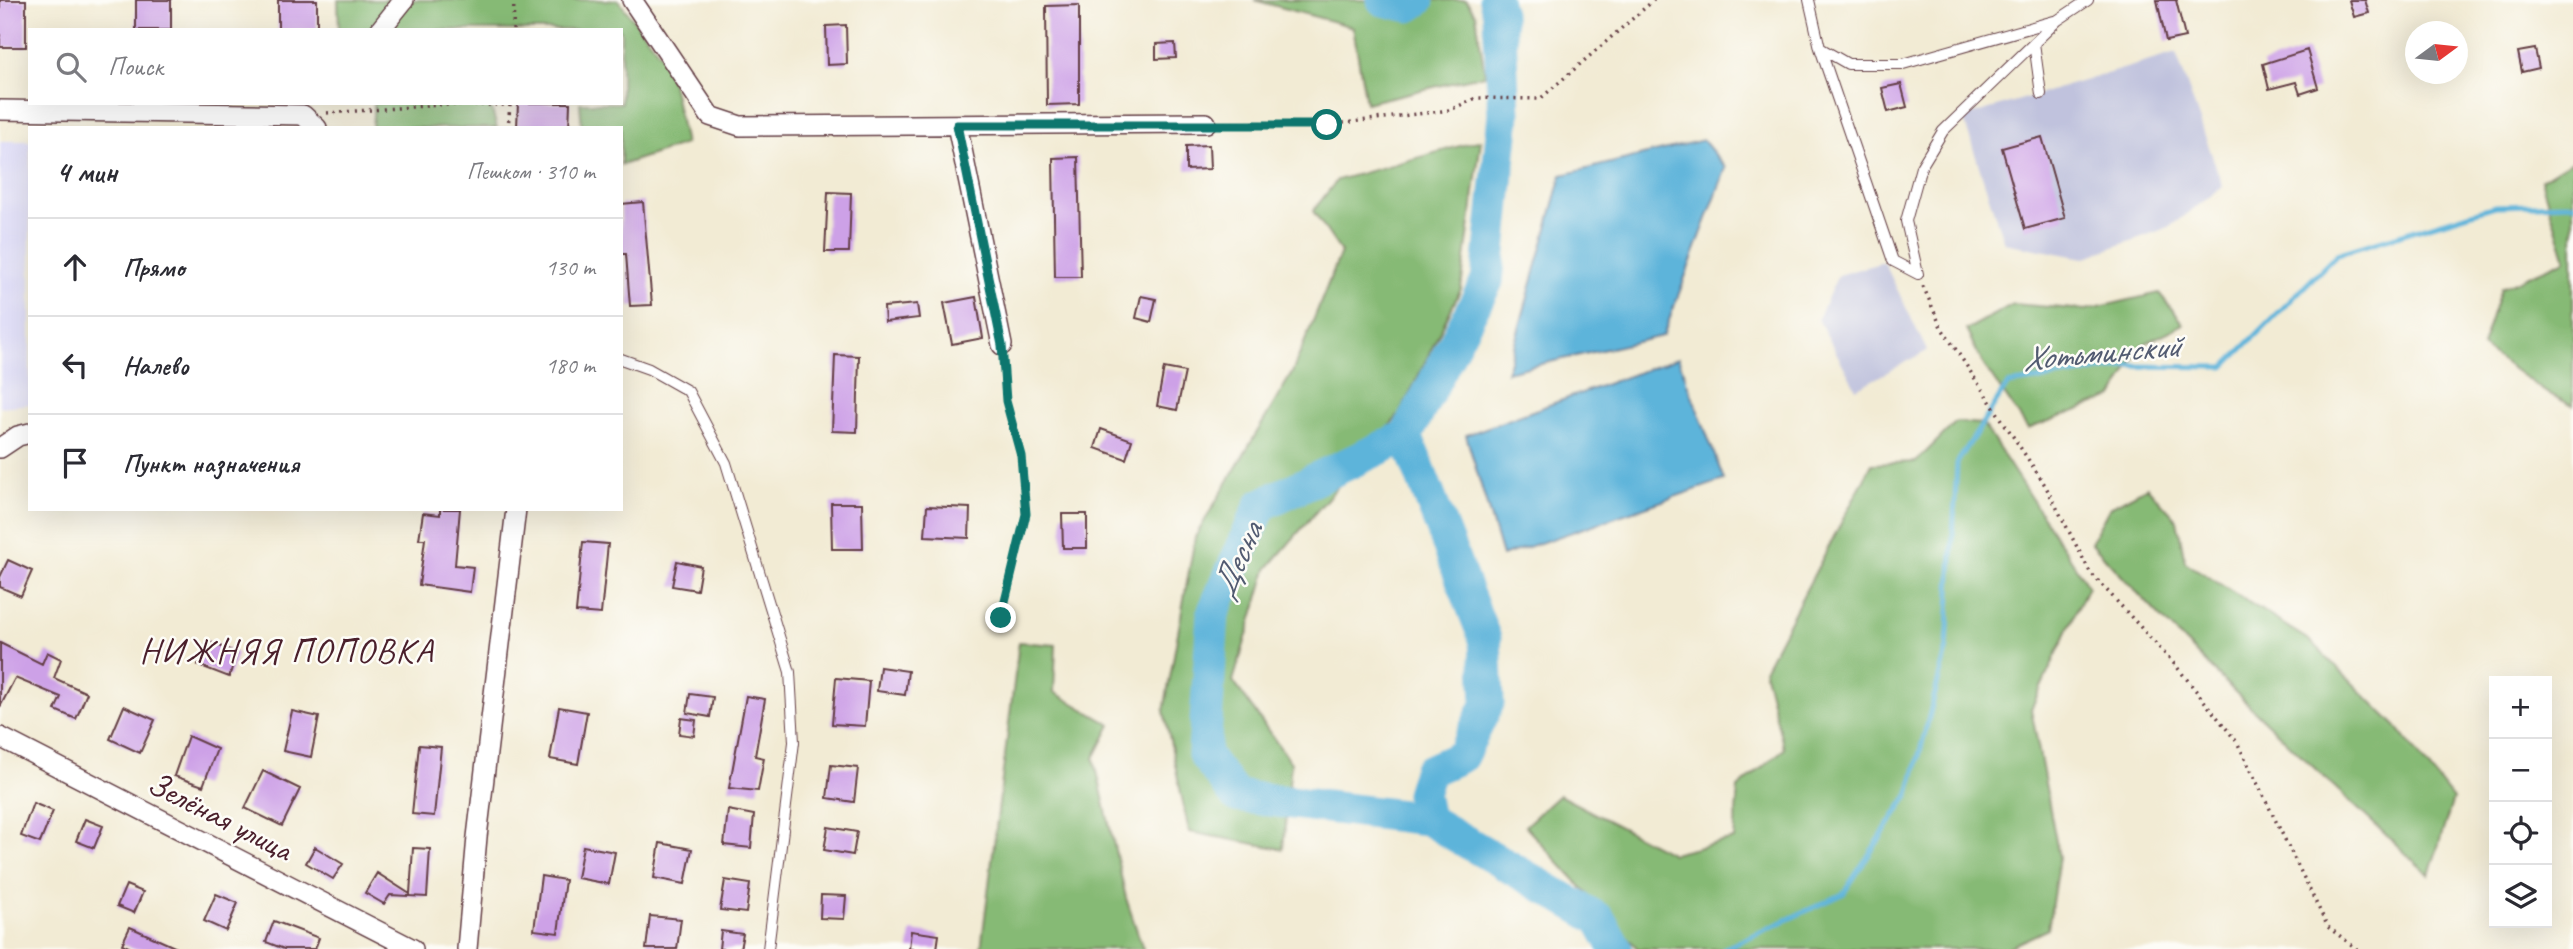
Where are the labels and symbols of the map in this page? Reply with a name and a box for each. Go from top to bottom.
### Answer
north arrow [2405,21,2468,84]
route start [1311,109,1342,140]
water label: Хотьминский [2020,322,2188,381]
water label: Десна [1200,513,1274,605]
route end [985,602,1016,633]
district label: НИЖНЯЯ ПОПОВКА [139,628,435,673]
street label: Зелёная улица [141,762,301,871]

